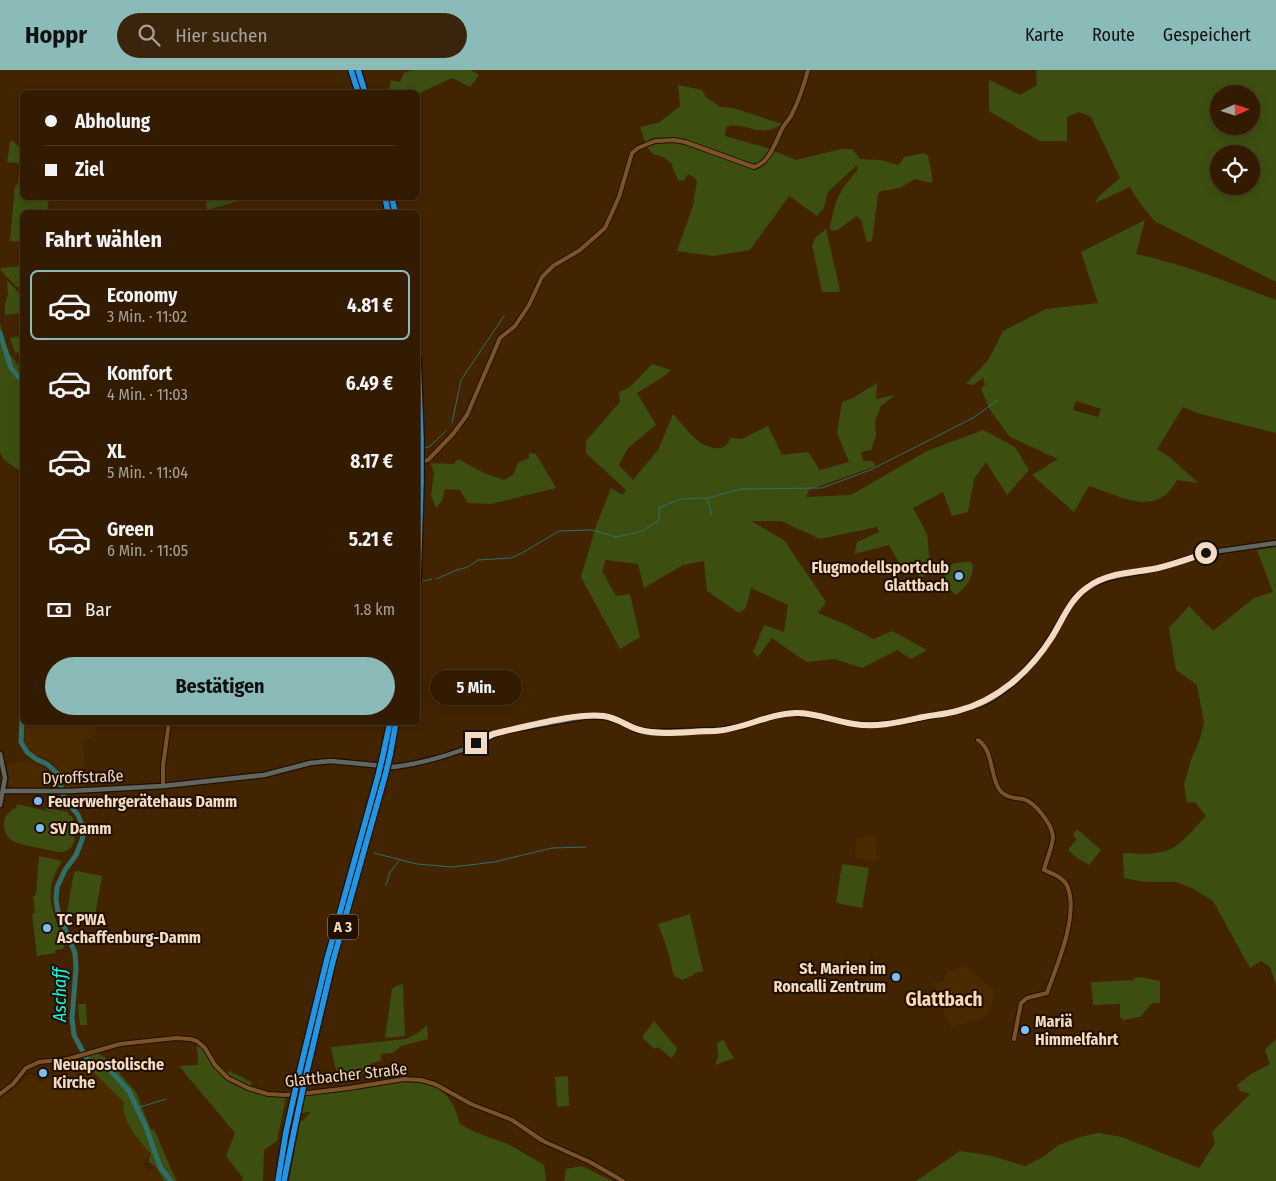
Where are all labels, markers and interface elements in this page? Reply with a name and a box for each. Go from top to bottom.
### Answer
search box [117,13,467,58]
text: Hoppr [25,21,87,49]
icon: search [135,21,163,49]
text: Hier suchen [175,24,268,47]
text: Karte [1025,24,1064,46]
text: Route [1092,24,1135,46]
text: Gespeichert [1163,24,1251,46]
north arrow [1210,85,1260,135]
map controls [1210,85,1260,195]
text: Abholung [75,110,150,133]
button: locate [1210,145,1260,195]
text: Ziel [75,158,104,181]
text: Fahrt wählen [45,226,162,253]
icon: car [47,283,92,328]
text: Economy [107,284,177,307]
text: 4.81 € [347,294,393,317]
text: 3 Min. · 11:02 [107,307,187,326]
icon: car [47,361,92,406]
text: Komfort [107,362,172,385]
text: 6.49 € [346,372,393,395]
text: 4 Min. · 11:03 [107,385,188,404]
icon: car [47,439,92,484]
text: XL [107,440,126,463]
text: 8.17 € [350,450,393,473]
text: 5 Min. · 11:04 [107,463,188,482]
icon: car [47,517,92,562]
text: Green [107,518,154,541]
text: 5.21 € [349,528,393,551]
text: 6 Min. · 11:05 [107,541,188,560]
route start [1195,542,1217,564]
place label: Flugmodellsportclub Glattbach [811,558,949,595]
marker: Flugmodellsportclub Glattbach [953,570,965,582]
icon: cash [45,596,73,624]
text: Bar [85,598,111,621]
text: 1.8 km [354,600,395,619]
button: Bestätigen [45,657,395,715]
callout: 5 Min. [430,670,522,706]
text: 5 Min. [457,678,495,697]
route end [465,732,487,754]
street label: Dyroffstraße [42,766,124,788]
place label: Feuerwehrgerätehaus Damm [48,792,237,811]
marker: Feuerwehrgerätehaus Damm [32,795,44,807]
place label: SV Damm [50,819,111,838]
marker: SV Damm [34,822,46,834]
place label: TC PWA Aschaffenburg-Damm [56,910,201,947]
road number: A 3 [328,914,358,940]
marker: TC PWA Aschaffenburg-Damm [41,922,53,934]
place label: St. Marien im Roncalli Zentrum [773,959,886,996]
water label: Aschaff [49,965,71,1023]
marker: St. Marien im Roncalli Zentrum [890,971,902,983]
district label: Glattbach [906,988,983,1011]
place label: Mariä Himmelfahrt [1035,1012,1119,1049]
marker: Mariä Himmelfahrt [1019,1024,1031,1036]
place label: Neuapostolische Kirche [53,1055,164,1092]
street label: Glattbacher Straße [284,1059,408,1091]
marker: Neuapostolische Kirche [37,1067,49,1079]

